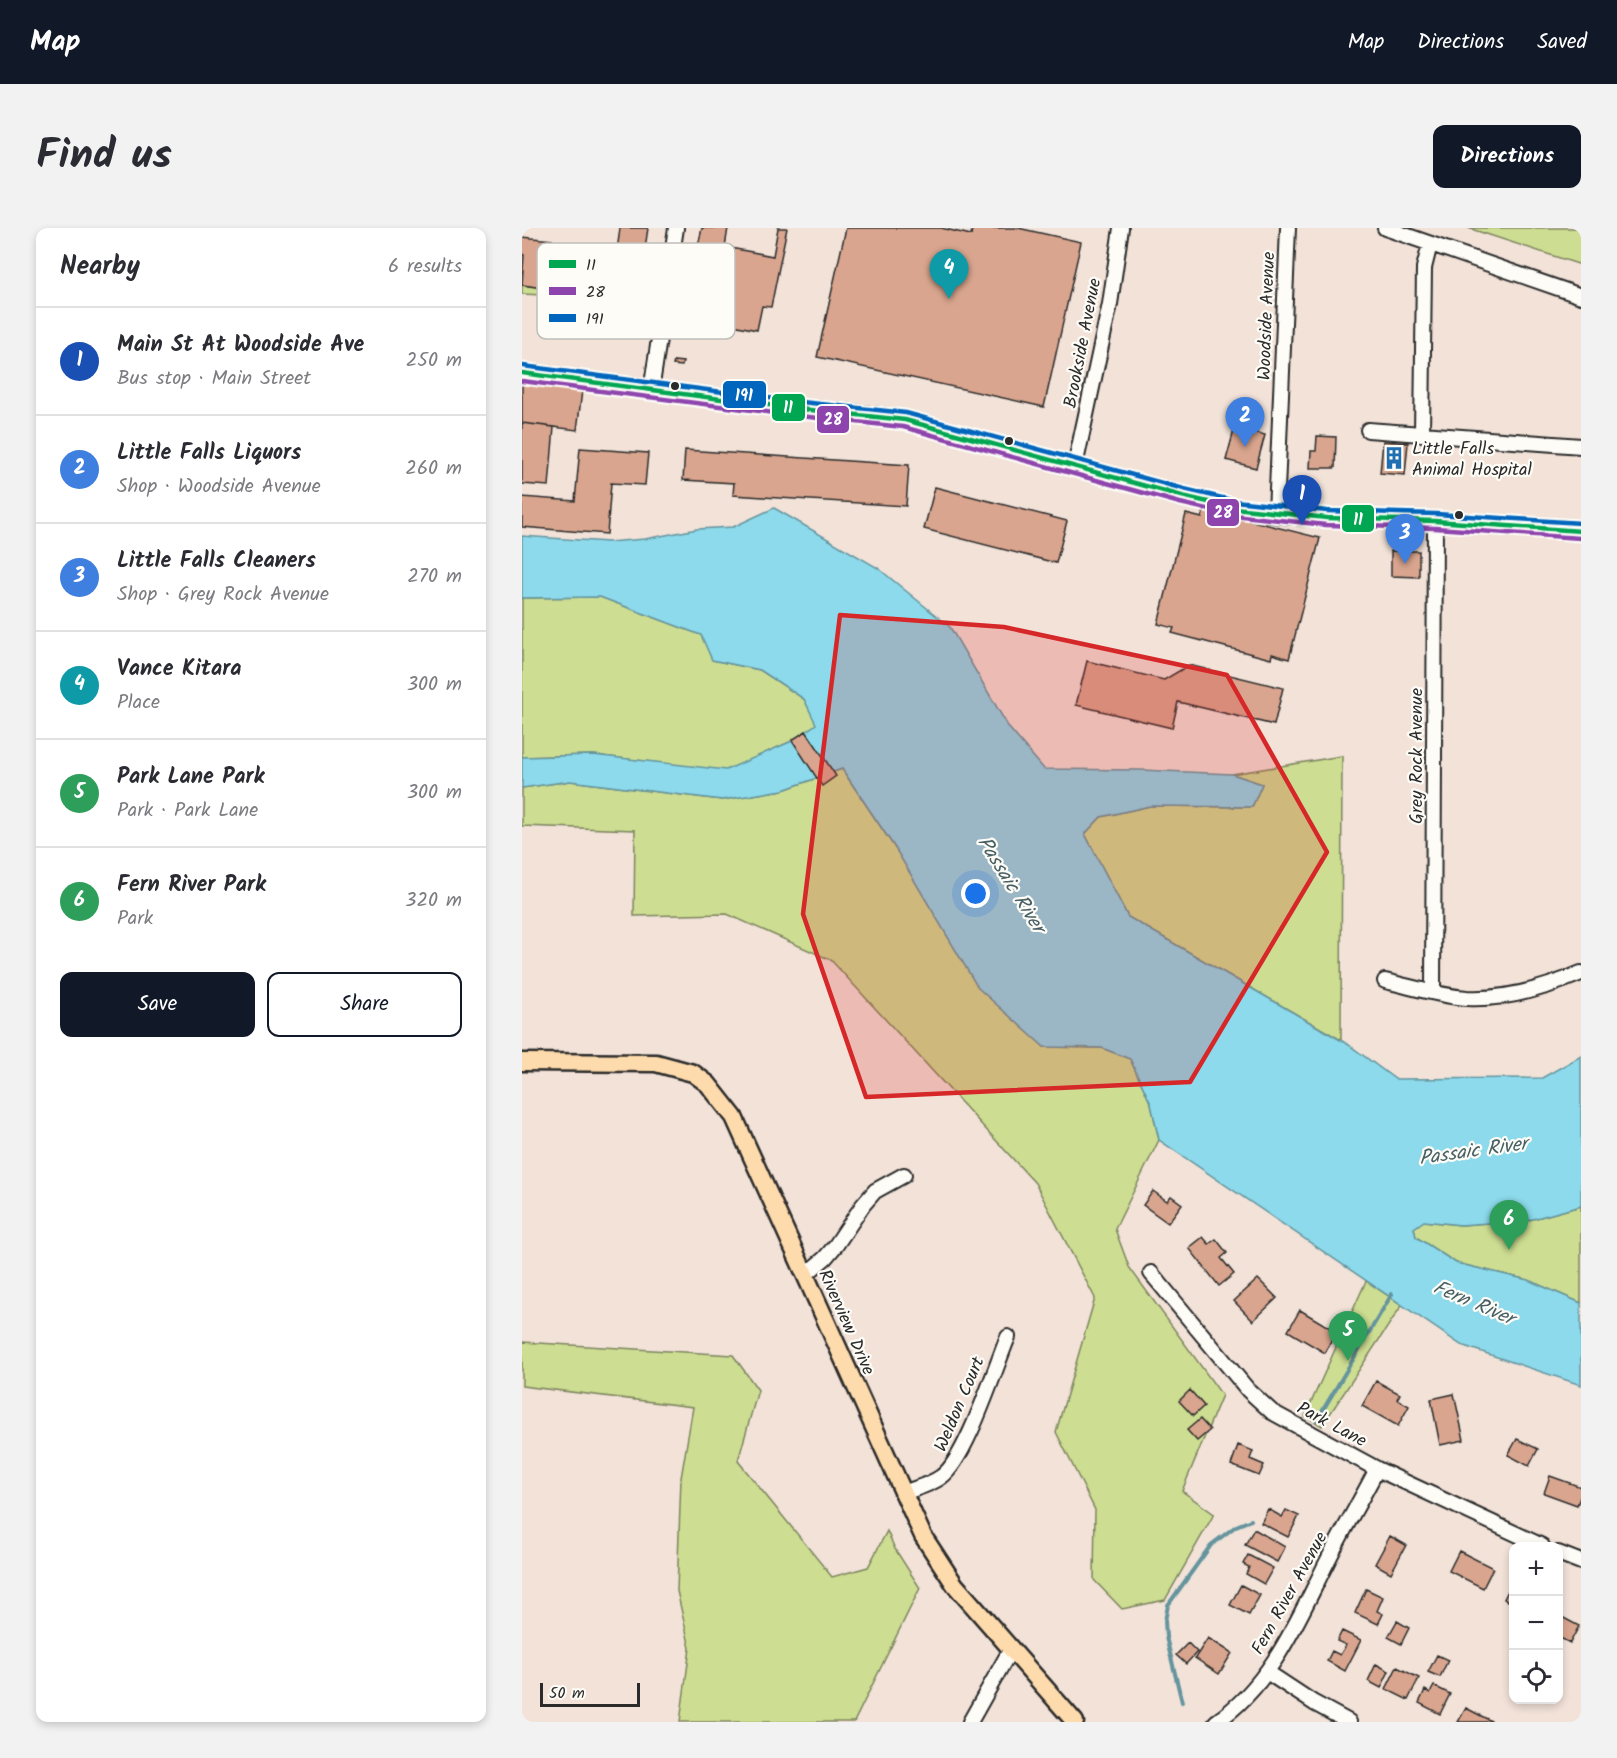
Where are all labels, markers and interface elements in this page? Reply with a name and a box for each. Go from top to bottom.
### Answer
text: Map [30,20,81,65]
text: Map [1348,26,1384,59]
text: Directions [1417,26,1504,59]
text: Saved [1537,26,1587,59]
text: Find us [36,123,172,190]
button: Directions [1433,125,1581,188]
legend [537,243,735,339]
text: Nearby [60,246,140,288]
pin: 4 [930,250,968,299]
text: 6 results [388,251,462,283]
street label: Woodside Avenue [1251,251,1284,381]
text: 11 [586,253,596,278]
street label: Brookside Avenue [1057,276,1110,411]
text: 28 [586,280,605,305]
text: 191 [586,307,604,332]
text: Main St At Woodside Ave [117,328,364,363]
text: 1 [76,345,83,377]
text: 250 m [406,345,462,377]
text: Bus stop · Main Street [117,363,311,395]
unlabelled marker [669,380,681,392]
line badge: 191 [722,380,767,409]
text: 191 [735,384,753,409]
line badge: 11 [771,393,806,422]
text: 11 [783,396,793,421]
pin: 2 [1226,398,1264,447]
line badge: 28 [816,405,850,434]
text: 28 [824,408,843,433]
unlabelled marker [1003,435,1015,447]
place label: Little Falls Animal Hospital [1412,435,1532,485]
text: Little Falls Liquors [117,436,301,471]
building icon: Little Falls Animal Hospital [1381,445,1407,471]
text: 2 [74,453,85,485]
text: 260 m [405,453,462,485]
text: Shop · Woodside Avenue [117,471,321,503]
pin: 1 [1282,476,1322,525]
line badge: 28 [1206,498,1240,527]
text: 28 [1214,501,1233,526]
line badge: 11 [1341,504,1375,533]
text: 11 [1353,508,1363,533]
unlabelled marker [1453,509,1465,521]
pin: 3 [1386,514,1424,564]
text: Little Falls Cleaners [117,544,316,579]
text: 3 [74,561,85,593]
text: 270 m [407,561,462,593]
text: Shop · Grey Rock Avenue [117,579,329,611]
text: Vance Kitara [117,652,241,687]
text: 4 [74,669,85,701]
text: 300 m [407,669,462,701]
text: Place [117,687,160,719]
street label: Grey Rock Avenue [1403,688,1432,824]
text: Park Lane Park [117,760,264,795]
text: 5 [74,777,85,809]
text: 300 m [407,777,462,809]
text: Park · Park Lane [117,795,258,827]
water label: Passaic River [968,830,1055,943]
text: Fern River Park [117,868,266,903]
your location [961,879,990,908]
text: 6 [74,885,85,917]
text: 320 m [405,885,462,917]
text: Park [117,903,153,935]
button: Save [60,972,255,1037]
button: Share [267,972,462,1037]
water label: Passaic River [1417,1128,1534,1175]
pin: 6 [1490,1200,1528,1250]
street label: Riverview Drive [809,1265,882,1380]
water label: Fern River [1428,1272,1523,1337]
pin: 5 [1328,1312,1368,1361]
street label: Weldon Court [927,1351,994,1457]
street label: Park Lane [1291,1395,1372,1456]
street label: Fern River Avenue [1244,1527,1336,1661]
map controls [1509,1542,1563,1704]
button: + [1509,1542,1563,1596]
button: − [1509,1596,1563,1650]
button: locate [1509,1650,1563,1704]
scale bar [540,1680,640,1708]
text: 50 m [549,1681,585,1706]

